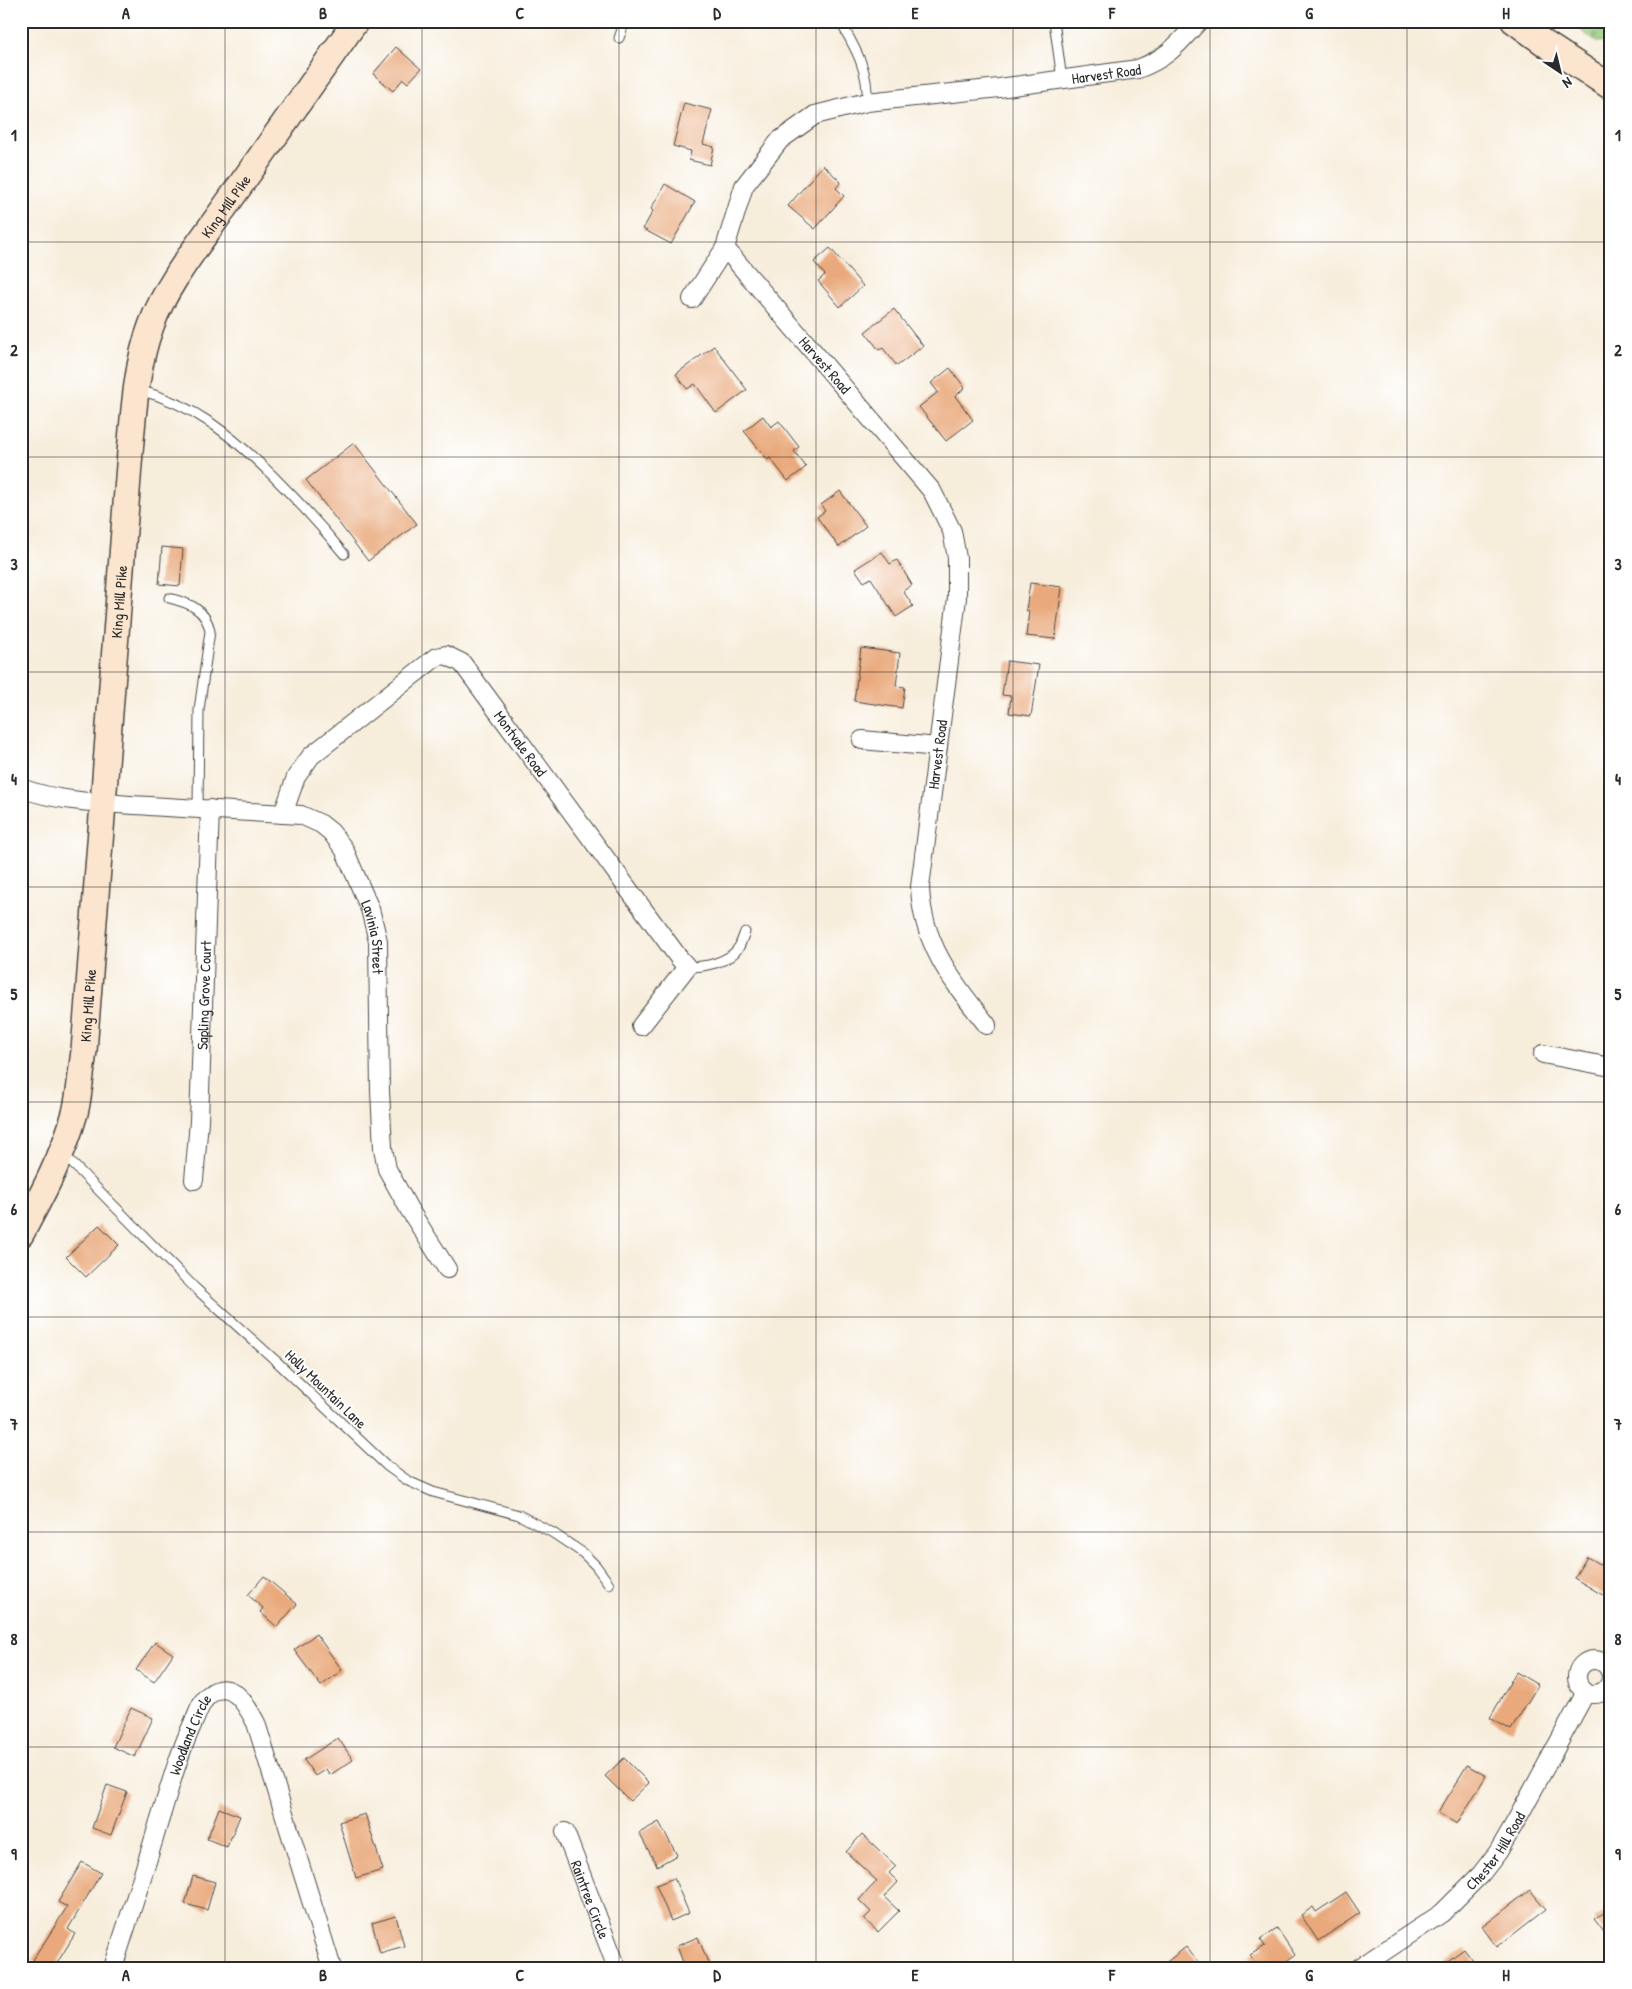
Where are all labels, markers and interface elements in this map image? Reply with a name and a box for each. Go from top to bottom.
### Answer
text: A [122,2,130,24]
text: B [319,2,327,24]
text: C [516,2,525,24]
text: D [713,2,721,24]
text: E [911,2,919,24]
text: F [1108,2,1116,24]
text: G [1305,2,1313,24]
text: H [1502,2,1510,24]
north arrow [1534,48,1584,98]
street label: Harvest Road [1070,58,1142,88]
text: N [1559,73,1576,93]
text: 1 [11,124,17,146]
text: 1 [1615,124,1621,146]
street label: King Mill Pike [196,170,255,242]
street label: Harvest Road [794,332,856,398]
text: 2 [10,339,18,361]
text: 2 [1614,339,1622,361]
text: 3 [10,553,18,575]
text: 3 [1614,553,1622,575]
street label: King Mill Pike [105,564,132,639]
street label: Montvale Road [490,706,552,780]
street label: Harvest Road [922,718,952,790]
text: 4 [11,768,17,790]
text: 4 [1615,768,1621,790]
street label: Lavinia Street [357,896,389,975]
street label: Sapling Grove Court [191,940,216,1050]
street label: King Mill Pike [74,968,101,1043]
text: 5 [11,983,18,1005]
text: 5 [1615,983,1622,1005]
text: 6 [11,1198,18,1220]
text: 6 [1615,1198,1622,1220]
street label: Holly Mountain Lane [281,1345,371,1433]
text: 7 [9,1413,18,1435]
text: 7 [1613,1413,1622,1435]
text: 8 [11,1628,18,1650]
text: 8 [1615,1628,1622,1650]
street label: Woodland Circle [164,1689,216,1778]
street label: Chester Hill Road [1460,1808,1530,1895]
text: 9 [11,1843,17,1865]
text: 9 [1615,1843,1621,1865]
street label: Raintree Circle [566,1857,615,1942]
text: A [122,1964,130,1986]
text: B [319,1964,327,1986]
text: C [516,1964,525,1986]
text: D [713,1964,721,1986]
text: E [911,1964,919,1986]
text: F [1108,1964,1116,1986]
text: G [1305,1964,1313,1986]
text: H [1502,1964,1510,1986]

